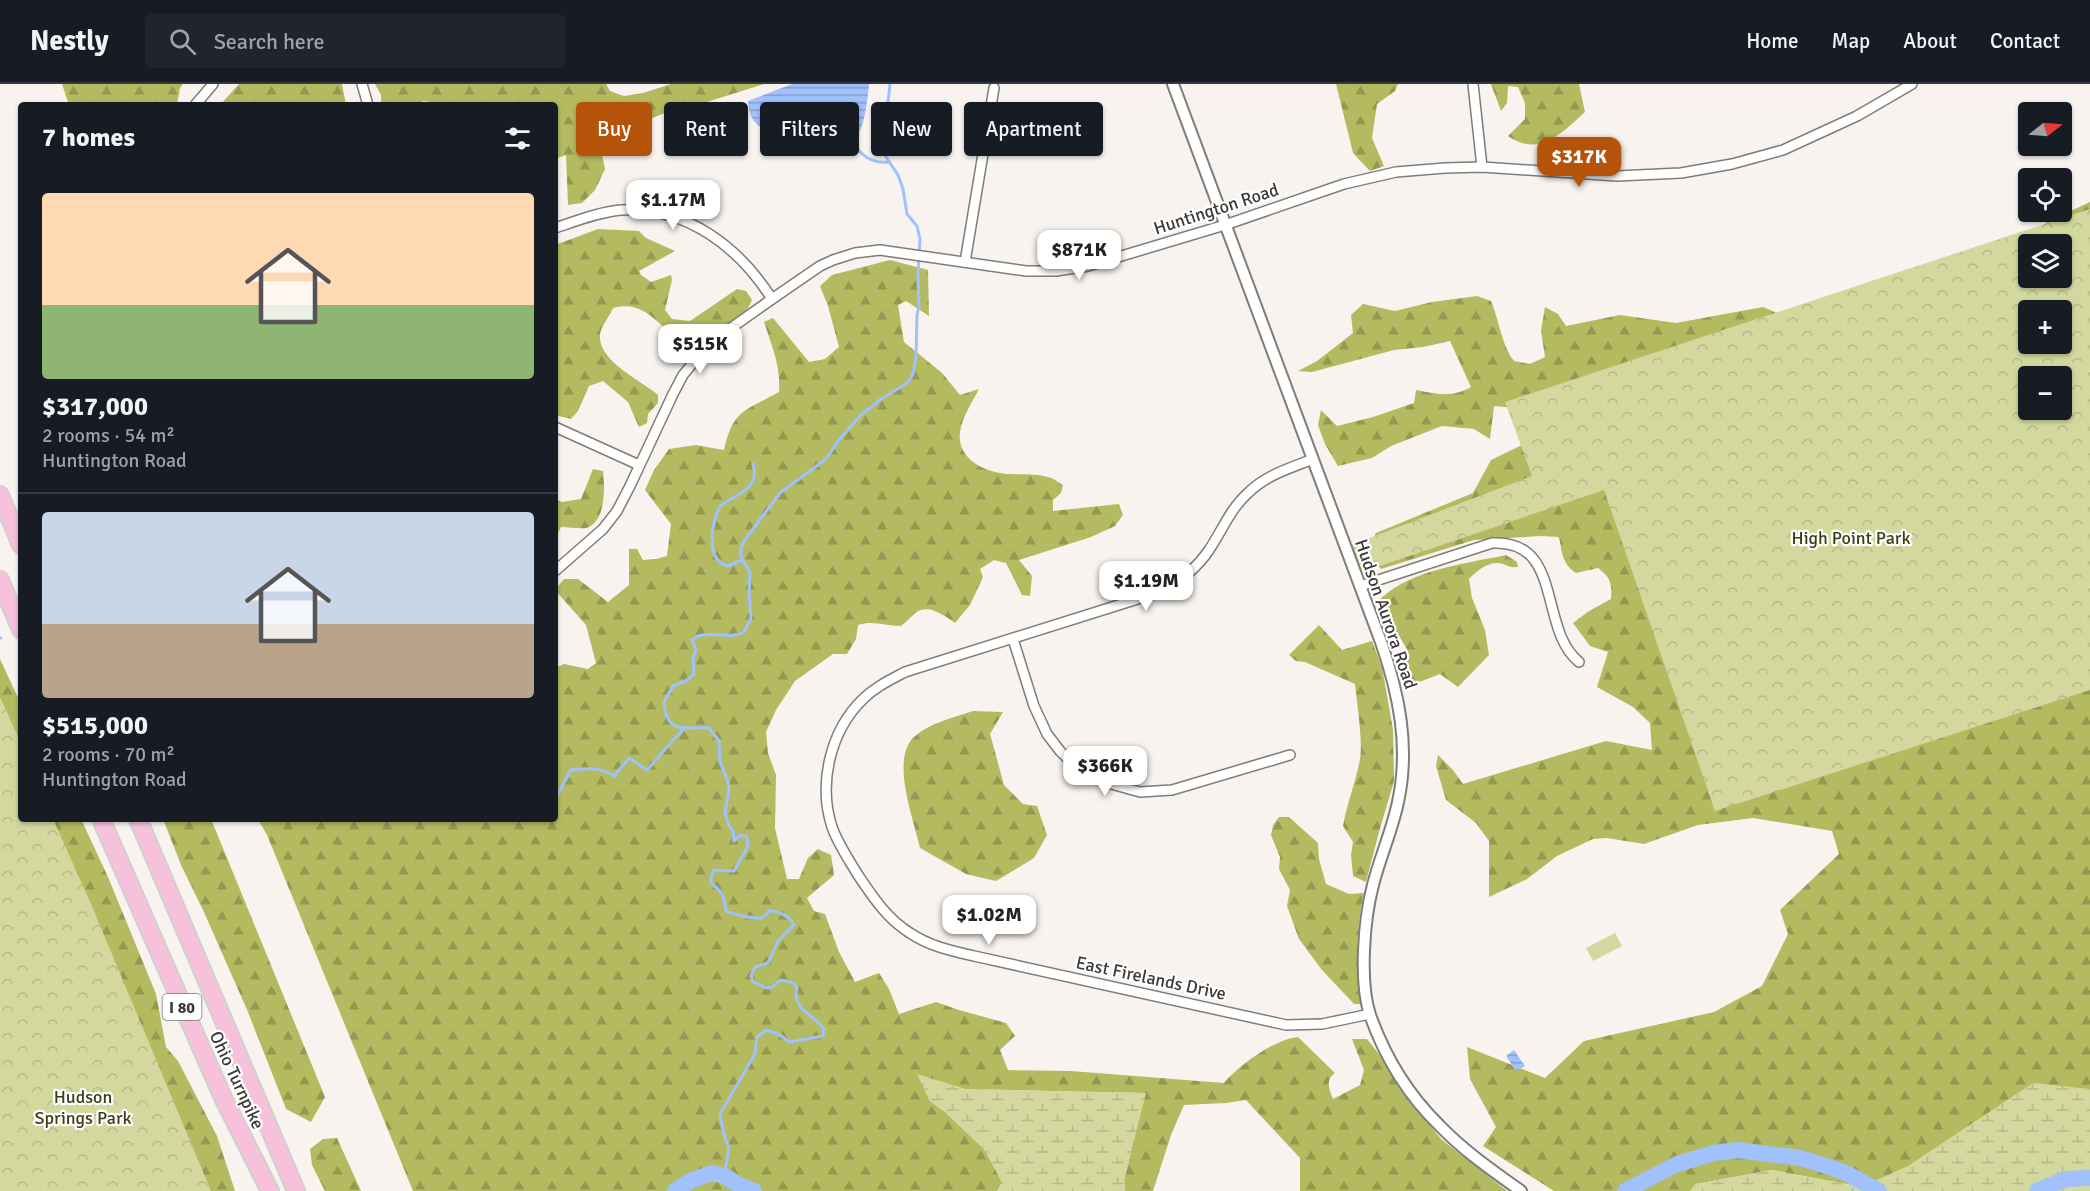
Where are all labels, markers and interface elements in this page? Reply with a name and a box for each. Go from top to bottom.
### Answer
search box [145,14,565,68]
text: Nestly [30,24,109,58]
icon: search [166,25,199,58]
text: Search here [214,28,325,55]
text: Home [1746,28,1799,54]
text: Map [1832,28,1870,54]
text: About [1903,28,1957,54]
text: Contact [1990,28,2060,54]
chip: Buy [576,102,652,156]
chip: Rent [664,102,748,156]
chip: Filters [760,102,859,156]
chip: New [871,102,952,156]
chip: Apartment [964,102,1103,156]
north arrow [2018,102,2072,156]
map controls [2018,102,2072,420]
text: 7 homes [42,122,135,154]
icon: filters [501,122,534,155]
pin: $317K [1537,137,1621,188]
text: $317K [1551,144,1607,169]
button: locate [2018,168,2072,222]
street label: Huntington Road [1151,178,1281,240]
pin: $1.17M [624,180,722,231]
text: $1.17M [640,187,706,212]
pin: $871K [1037,230,1121,281]
icon: home [234,232,342,340]
button: layers [2018,234,2072,288]
text: $871K [1051,237,1107,262]
button: + [2018,300,2072,354]
pin: $515K [658,324,742,375]
text: $515K [672,331,728,356]
button: − [2018,366,2072,420]
text: $317,000 [42,391,148,423]
text: 2 rooms · 54 m² [42,423,175,448]
text: Huntington Road [42,448,187,473]
park label: High Point Park [1792,527,1910,549]
street label: Hudson Aurora Road [1350,536,1422,692]
icon: home [234,551,342,659]
pin: $1.19M [1097,561,1195,612]
text: $1.19M [1113,568,1179,593]
text: $515,000 [42,710,148,742]
text: 2 rooms · 70 m² [42,742,175,767]
pin: $366K [1063,746,1147,797]
text: $366K [1077,753,1133,778]
text: Huntington Road [42,767,187,792]
pin: $1.02M [940,895,1038,946]
text: $1.02M [956,902,1022,927]
street label: East Firelands Drive [1074,951,1228,1005]
road number: I 80 [162,994,201,1020]
street label: Ohio Turnpike [205,1027,269,1133]
park label: Hudson Springs Park [34,1086,132,1129]

